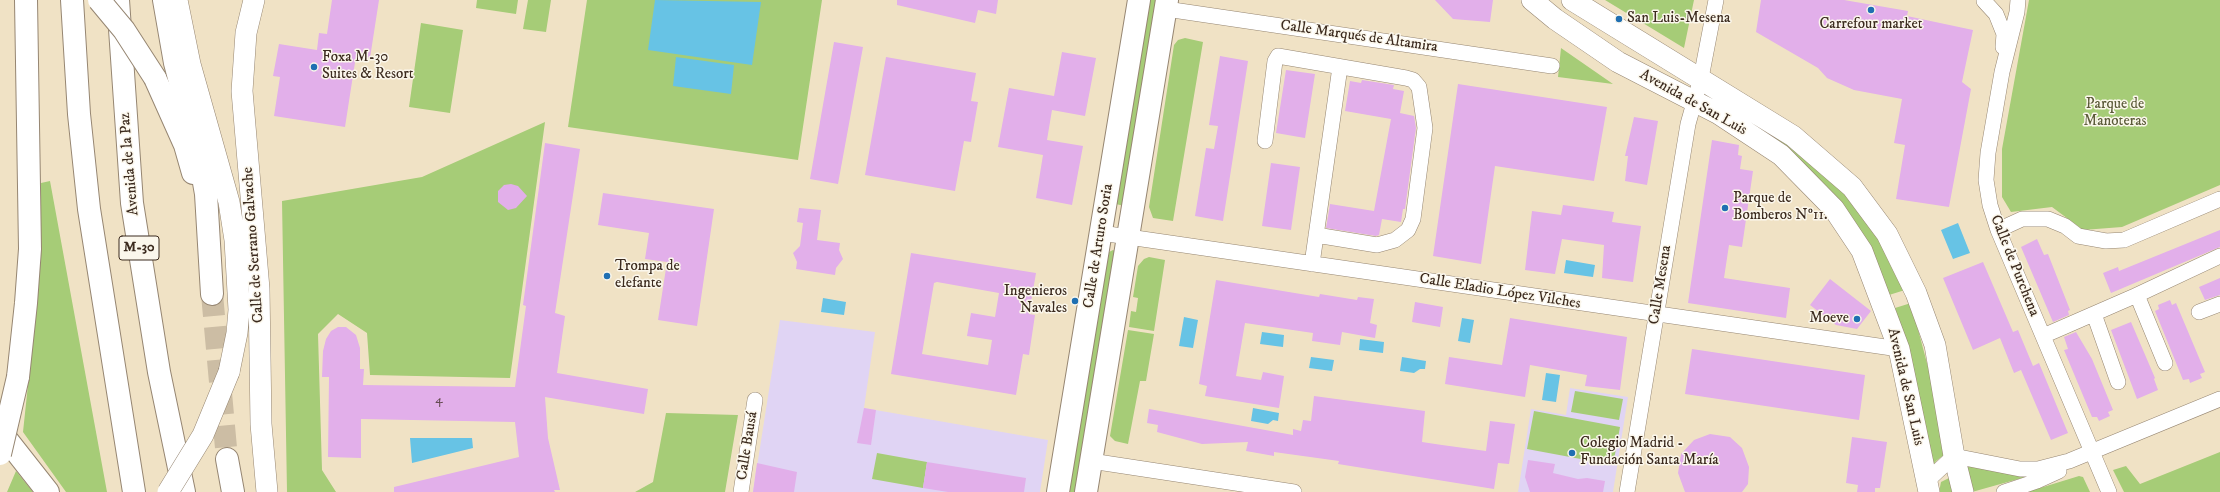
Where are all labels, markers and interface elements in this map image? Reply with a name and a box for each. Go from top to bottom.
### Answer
marker: Carrefour market [1866,5,1876,15]
place label: San Luis-Mesena [1627,10,1730,28]
marker: San Luis-Mesena [1614,14,1624,24]
place label: Carrefour market [1819,16,1923,34]
street label: Calle Marqués de Altamira [1279,17,1439,57]
place label: Foxa M-30 Suites & Resort [322,49,414,84]
marker: Foxa M-30 Suites & Resort [309,62,319,72]
street label: Avenida de San Luis [1636,66,1750,140]
park label: Parque de Manoteras [2083,96,2147,131]
street label: Avenida de la Paz [117,112,143,216]
street label: Calle de Serrano Galvache [240,166,268,324]
street label: Calle de Arturo Soria [1080,182,1118,310]
place label: Parque de Bomberos Nº11. [1733,190,1828,225]
marker: Parque de Bomberos Nº11. [1720,203,1730,213]
street label: Calle de Purchena [1985,213,2043,319]
road number: M-30 [119,236,159,260]
street label: Calle Mesena [1646,244,1676,326]
place label: Trompa de elefante [615,258,680,293]
street label: Calle Eladio López Vilches [1418,270,1582,314]
marker: Trompa de elefante [602,271,612,281]
place label: Ingenieros Navales [1004,283,1067,318]
marker: Ingenieros Navales [1070,296,1080,306]
place label: Moeve [1809,310,1849,328]
marker: Moeve [1852,314,1862,324]
street label: Avenida de San Luis [1883,327,1927,447]
house number: 4 [435,392,443,408]
street label: Calle Bausá [734,410,762,482]
place label: Colegio Madrid - Fundación Santa María [1580,435,1719,470]
marker: Colegio Madrid - Fundación Santa María [1567,448,1577,458]

